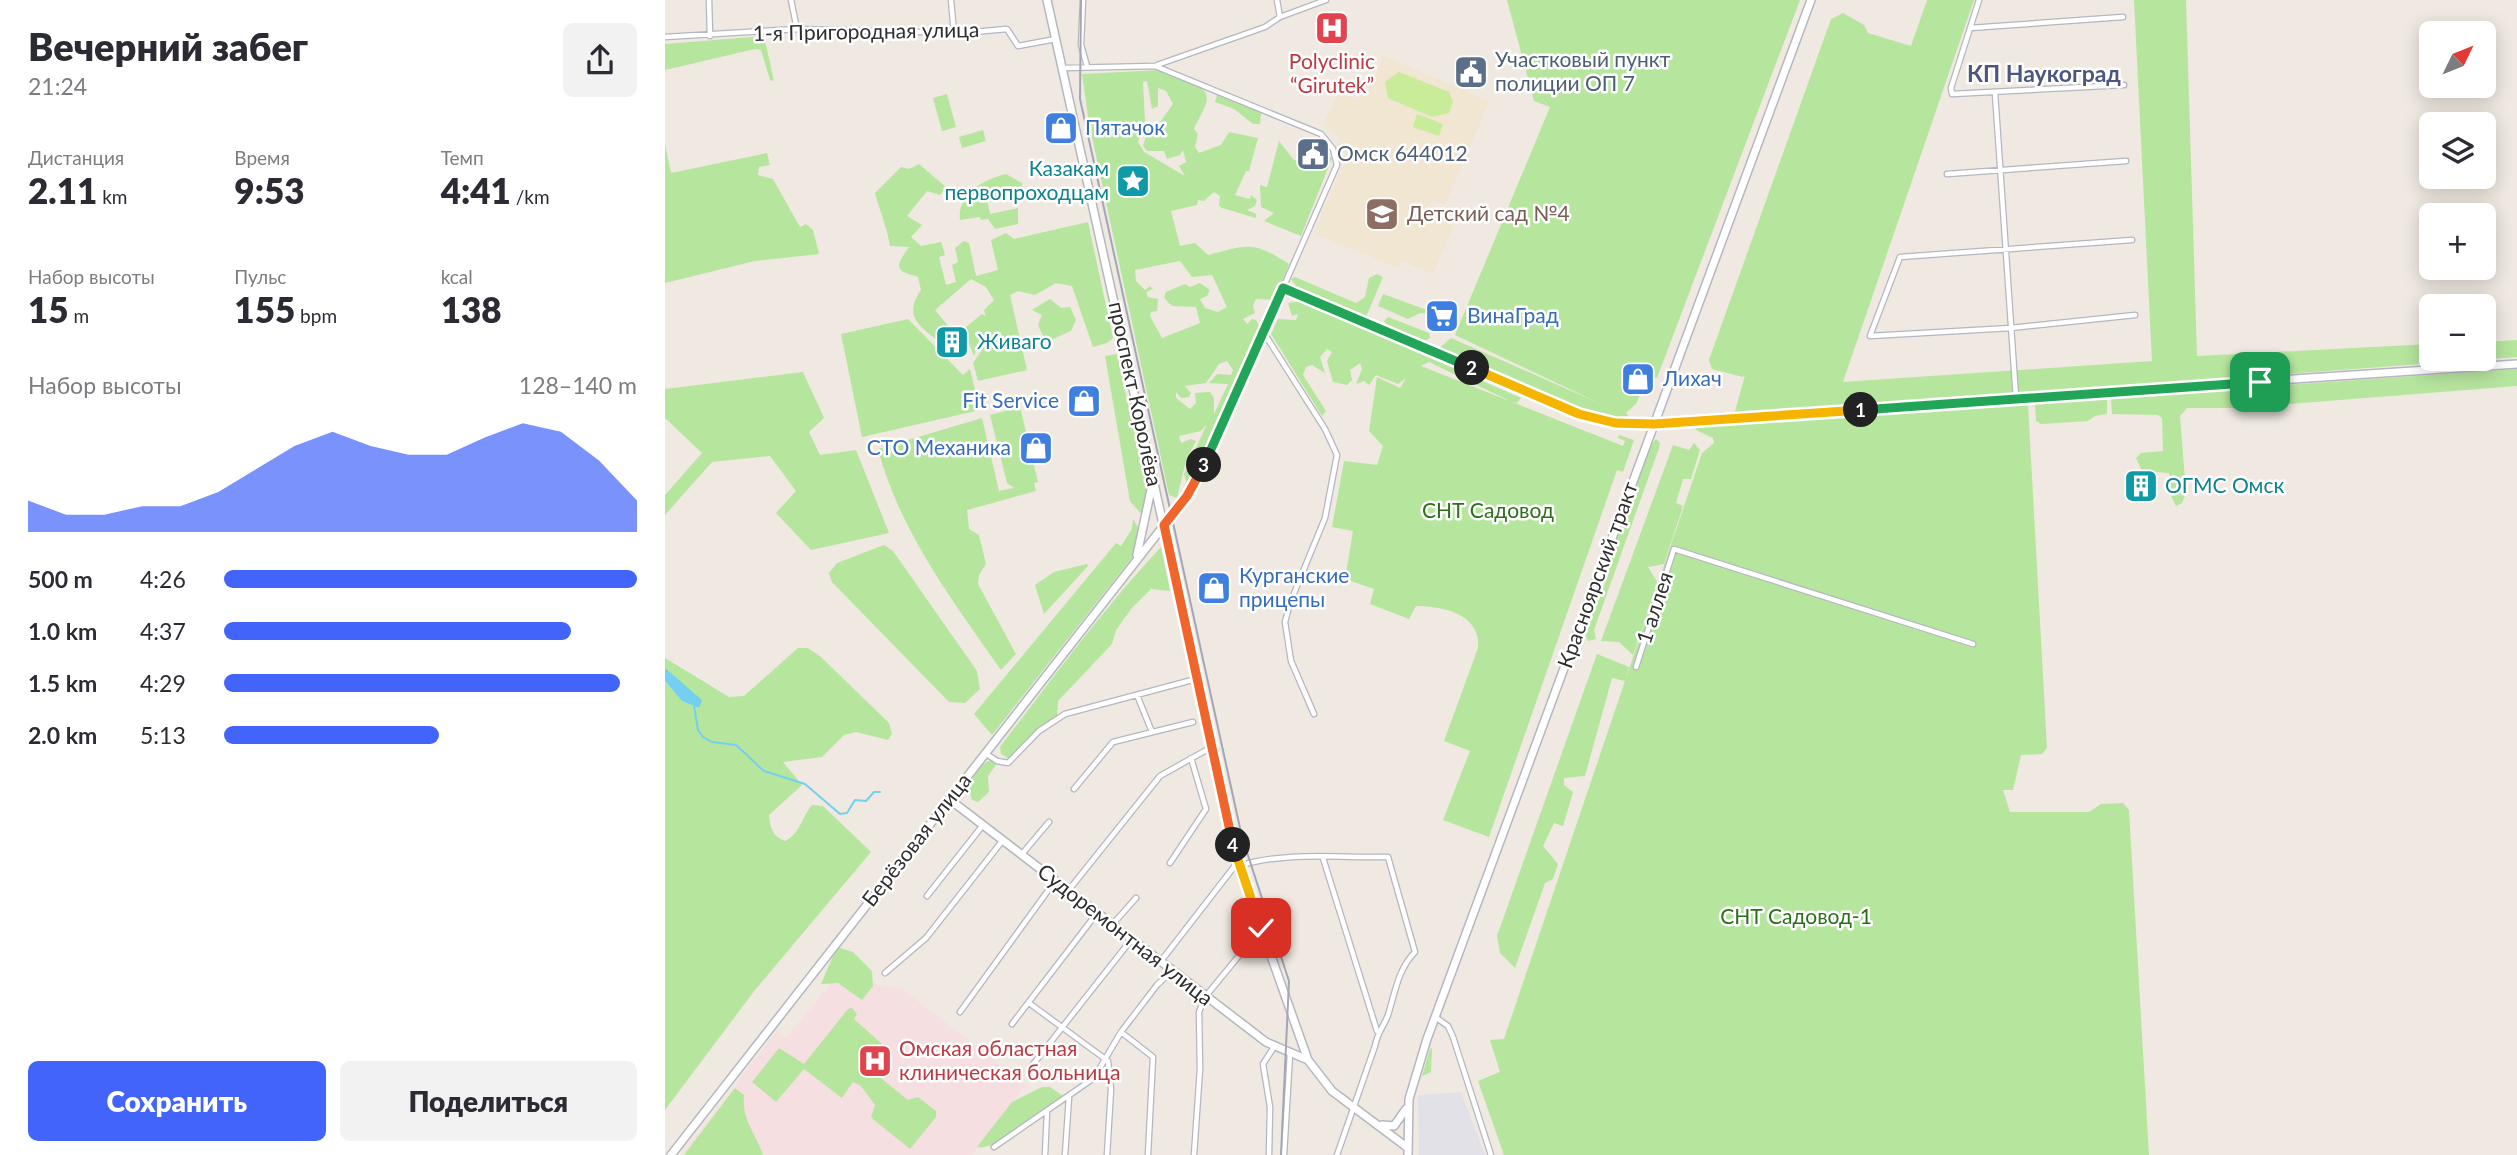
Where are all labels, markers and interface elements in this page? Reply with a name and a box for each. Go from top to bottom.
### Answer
hospital icon: Polyclinic “Girutek” [1313,9,1351,47]
street label: 1-я Пригородная улица [753,16,979,45]
north arrow [2419,21,2495,98]
map controls [2419,21,2496,371]
text: Вечерний забег [28,23,308,69]
button: share [563,23,637,97]
place label: Участковый пункт полиции ОП 7 [1495,46,1671,95]
place label: Polyclinic “Girutek” [1289,48,1375,97]
public building icon: Участковый пункт полиции ОП 7 [1452,53,1490,91]
district label: КП Наукоград [1967,59,2121,87]
text: 21:24 [28,72,87,100]
shop icon: Пятачок [1042,109,1080,147]
button: layers [2419,112,2496,189]
place label: Пятачок [1085,114,1165,139]
public building icon: Омск 644012 [1294,135,1332,173]
place label: Омск 644012 [1337,140,1468,165]
text: Дистанция [28,146,124,169]
text: Время [234,146,290,169]
text: Темп [441,146,484,169]
place label: Казакам первопроходцам [945,155,1109,204]
place icon: Казакам первопроходцам [1114,162,1152,200]
text: 2.11 [28,169,97,211]
text: 9:53 [234,169,305,211]
text: 4:41 [441,169,511,211]
text: km [97,185,127,208]
text: /km [511,185,550,208]
school or university icon: Детский сад №4 [1363,195,1401,233]
place label: Детский сад №4 [1407,200,1570,225]
button: + [2419,203,2496,280]
text: Набор высоты [28,265,155,288]
text: Пульс [234,265,286,288]
text: kcal [441,265,473,288]
text: 15 [28,288,69,330]
text: 155 [234,288,295,330]
text: 138 [441,288,502,330]
button: − [2419,294,2496,371]
supermarket icon: ВинаГрад [1423,297,1461,335]
street label: проспект Королёва [1105,299,1168,488]
place label: ВинаГрад [1467,302,1559,327]
text: m [69,304,89,327]
text: bpm [295,304,337,327]
building icon: Живаго [933,323,971,361]
place label: Живаго [977,328,1052,353]
pin: 2 [1455,350,1489,386]
pin [2230,352,2290,412]
text: 2 [1466,356,1477,379]
shop icon: Лихач [1619,360,1657,398]
icon: arrive [2241,363,2279,401]
place label: Лихач [1662,365,1722,390]
text: Набор высоты [28,371,182,399]
text: 128–140 m [519,371,637,399]
shop icon: Fit Service [1065,382,1103,420]
place label: Fit Service [962,387,1059,412]
pin: 1 [1843,392,1879,428]
text: 1 [1855,398,1866,421]
shop icon: СТО Механика [1017,429,1055,467]
place label: СТО Механика [867,434,1011,459]
pin: 3 [1187,448,1221,482]
text: 3 [1198,453,1209,476]
building icon: ОГМС Омск [2122,467,2160,505]
place label: ОГМС Омск [2165,472,2284,497]
street label: Красноярский тракт [1551,477,1642,671]
park label: СНТ Садовод [1422,497,1554,522]
place label: Курганские прицепы [1239,562,1349,611]
text: 500 m [28,565,93,593]
text: 4:26 [140,565,186,593]
street label: 1 аллея [1630,568,1677,647]
shop icon: Курганские прицепы [1195,569,1233,607]
text: 1.0 km [28,617,97,645]
text: 4:37 [140,617,186,645]
text: 1.5 km [28,669,97,697]
text: 4:29 [140,669,186,697]
text: 2.0 km [28,721,97,749]
text: 5:13 [140,721,186,749]
street label: Берёзовая улица [856,767,976,911]
pin: 4 [1215,828,1251,862]
text: 4 [1227,833,1238,856]
street label: Судоремонтная улица [1033,858,1219,1010]
pin [1231,898,1291,958]
park label: СНТ Садовод-1 [1720,903,1872,928]
icon: check [1242,909,1280,947]
place label: Омская областная клиническая больница [899,1035,1120,1084]
hospital icon: Омская областная клиническая больница [856,1042,894,1080]
button: Сохранить [28,1061,326,1141]
button: Поделиться [340,1061,637,1141]

